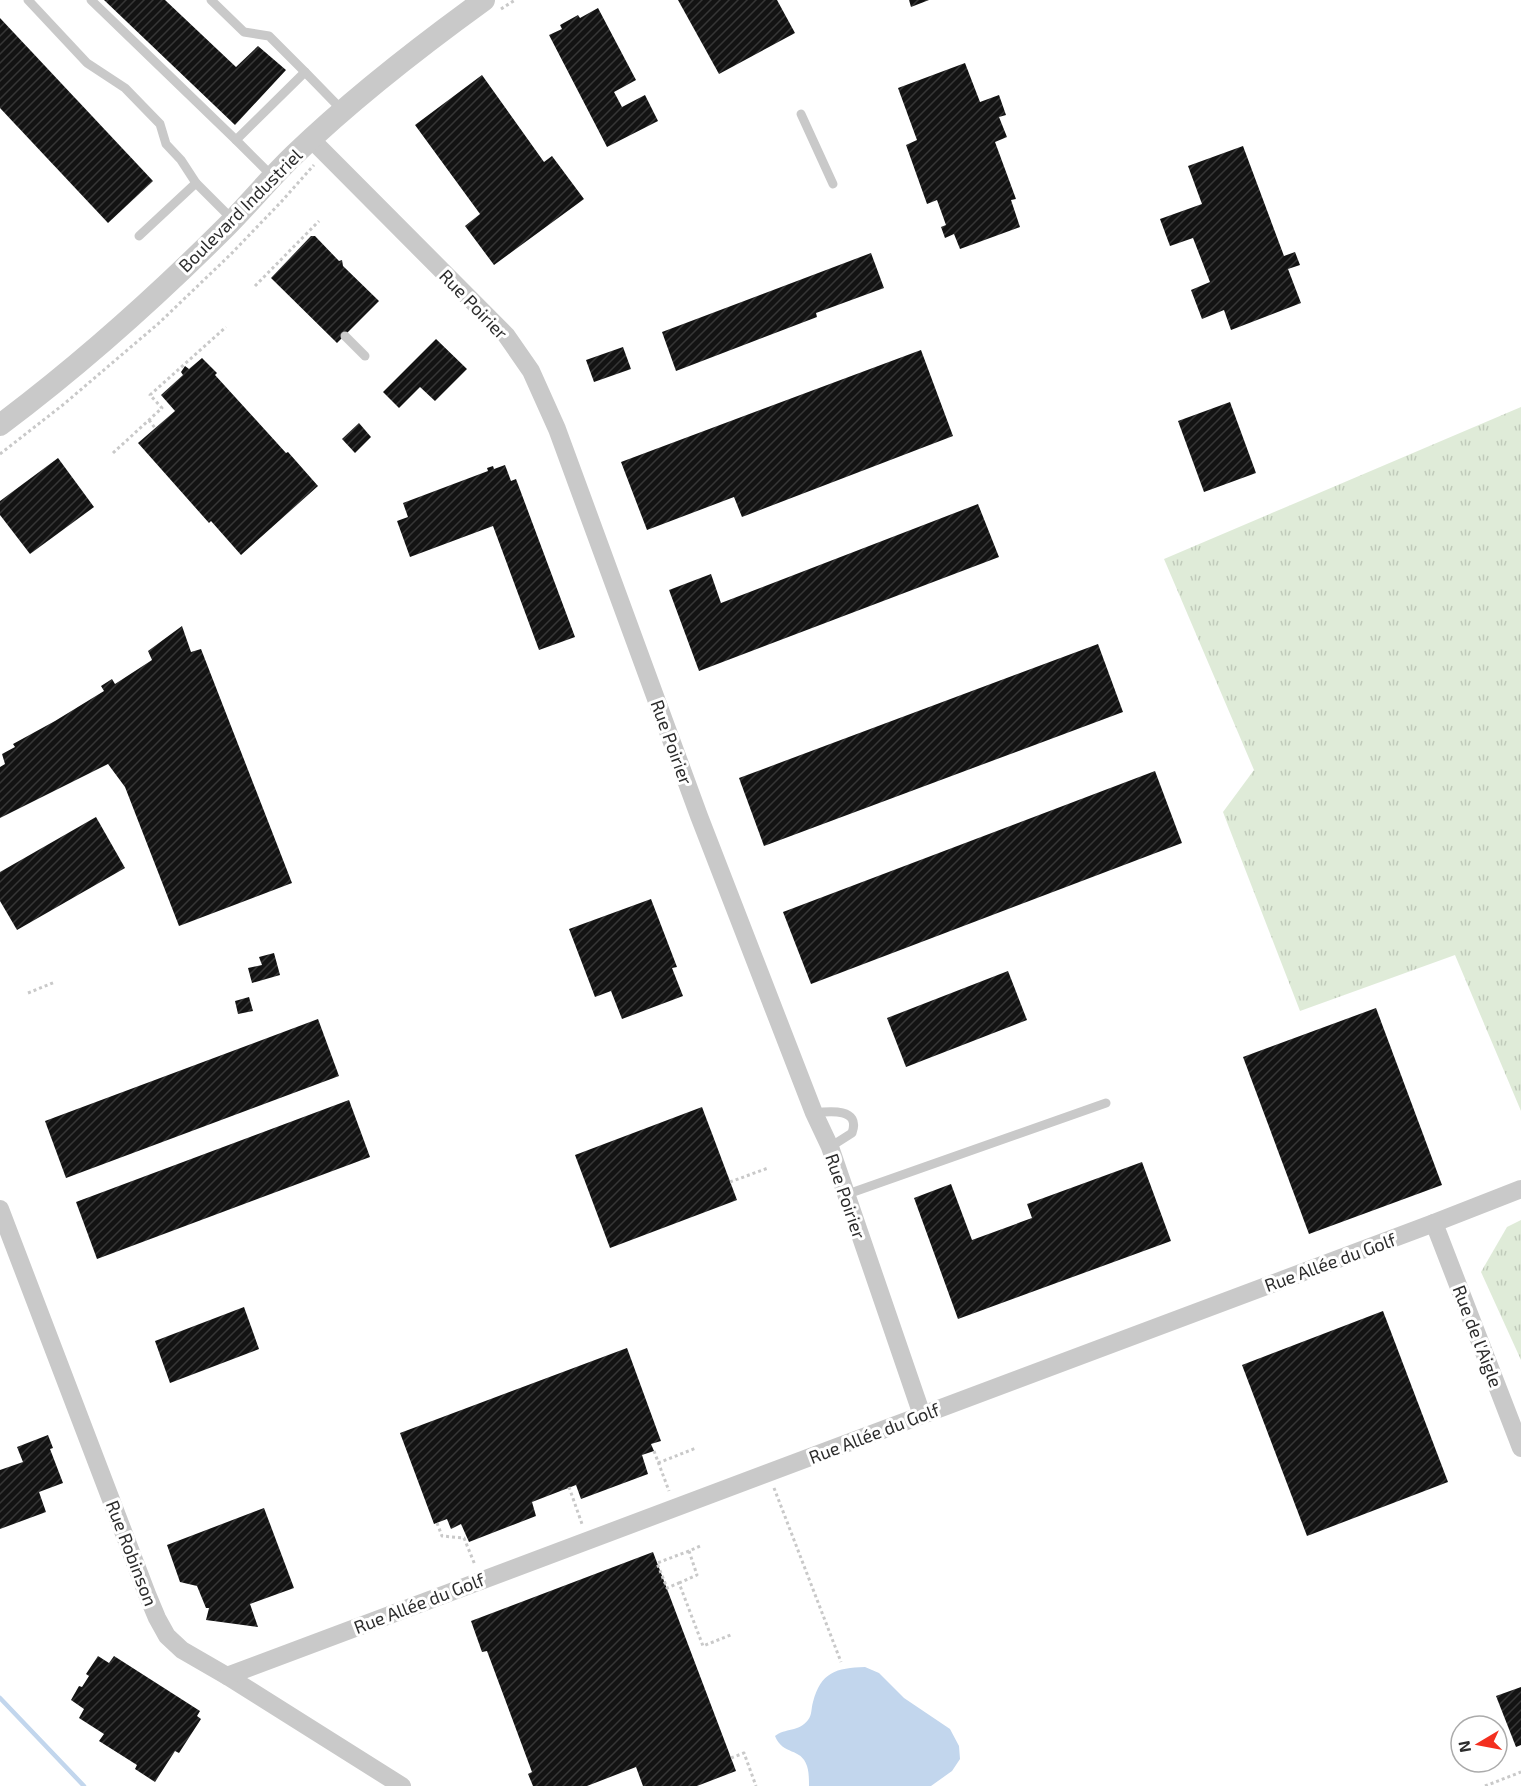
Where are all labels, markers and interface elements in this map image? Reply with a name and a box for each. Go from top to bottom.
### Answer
street label: Boulevard Industriel [174,143,307,276]
street label: Rue Poirier [435,264,513,344]
street label: Rue Poirier [646,696,698,788]
street label: Rue Poirier [821,1150,871,1242]
street label: Rue Allée du Golf [1261,1228,1400,1296]
street label: Rue de l'Aigle [1448,1282,1508,1390]
street label: Rue Allée du Golf [806,1398,943,1468]
street label: Rue Robinson [102,1497,162,1609]
street label: Rue Allée du Golf [351,1568,488,1638]
north arrow [1449,1714,1509,1774]
text: N [1453,1739,1474,1754]

